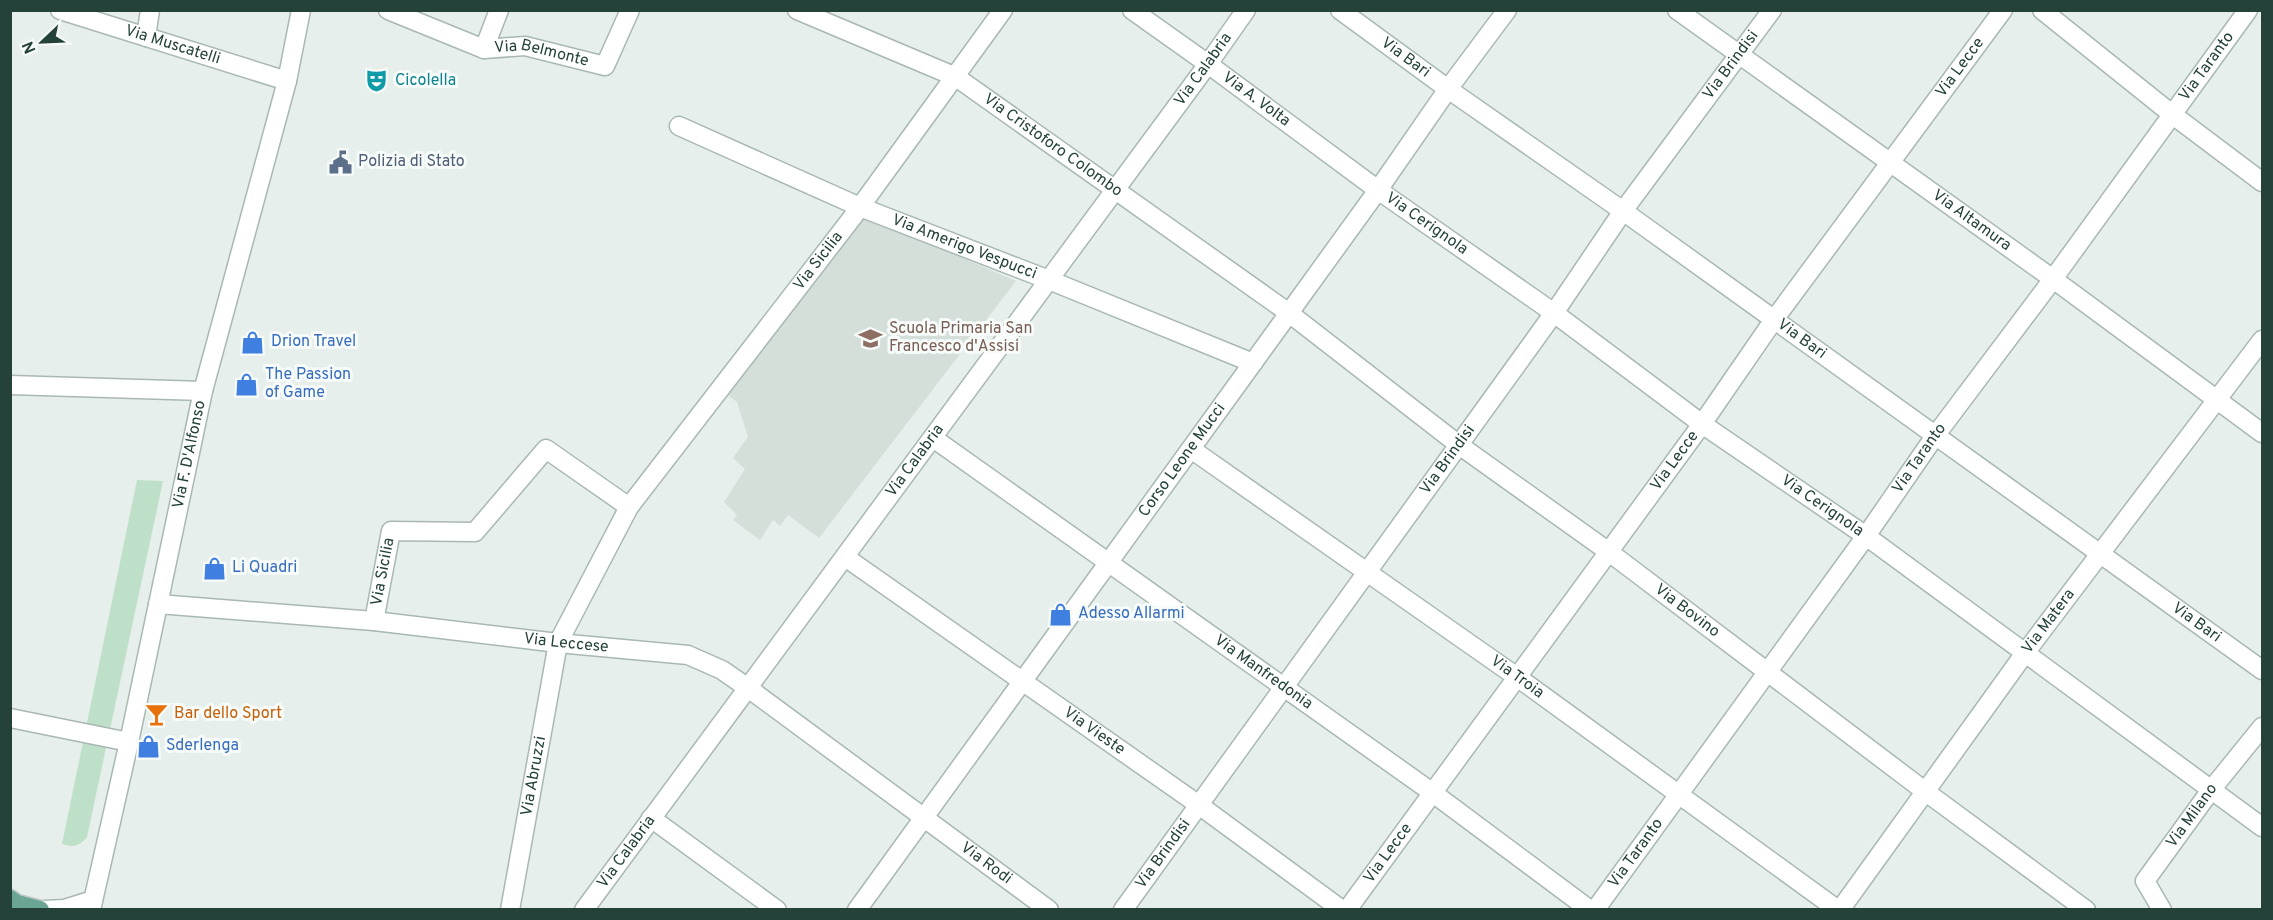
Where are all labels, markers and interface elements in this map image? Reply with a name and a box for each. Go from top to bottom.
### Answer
north arrow [12,12,72,72]
street label: Via Muscatelli [122,21,223,70]
street label: Via Brindisi [1699,27,1763,104]
street label: Via Taranto [2175,28,2239,105]
street label: Via Calabria [1170,29,1237,110]
street label: Via Bari [1377,33,1434,82]
street label: Via Lecce [1932,34,1989,102]
street label: Via Belmonte [494,35,591,72]
text: N [19,38,41,56]
theatre icon: Cicolella [364,68,390,94]
street label: Via A. Volta [1218,68,1294,131]
place label: Cicolella [395,71,456,91]
street label: Via Cristoforo Colombo [979,89,1126,202]
public building icon: Polizia di Stato [327,149,353,175]
place label: Polizia di Stato [358,152,465,172]
street label: Via Altamura [1928,186,2015,256]
street label: Via Cerignola [1381,188,1472,260]
street label: Via Amerigo Vespucci [889,210,1040,284]
street label: Via Sicilia [789,228,848,295]
street label: Via Bari [1773,315,1830,364]
place label: Scuola Primaria San Francesco d'Assisi [889,319,1033,357]
school or university icon: Scuola Primaria San Francesco d'Assisi [858,325,884,351]
shop icon: Drion Travel [240,329,266,355]
place label: Drion Travel [271,332,356,352]
place label: The Passion of Game [265,365,351,403]
shop icon: The Passion of Game [234,371,260,397]
street label: Via F. D'Alfonso [168,399,211,511]
street label: Corso Leone Mucci [1134,399,1230,521]
street label: Via Taranto [1888,419,1951,498]
street label: Via Calabria [882,421,949,501]
street label: Via Brindisi [1416,421,1480,499]
street label: Via Lecce [1646,427,1704,495]
street label: Via Cerignola [1777,471,1867,541]
street label: Via Sicilia [367,536,400,608]
shop icon: Li Quadri [201,555,227,581]
place label: Li Quadri [232,558,297,578]
street label: Via Bovino [1650,580,1724,642]
street label: Via Matera [2018,585,2080,658]
street label: Via Bari [2168,598,2225,647]
shop icon: Adesso Allarmi [1047,601,1073,627]
place label: Adesso Allarmi [1078,604,1185,624]
street label: Via Leccese [522,629,609,658]
street label: Via Manfredonia [1210,631,1316,714]
street label: Via Troia [1486,651,1548,703]
bar icon: Bar dello Sport [143,701,169,727]
street label: Via Vieste [1059,703,1129,760]
place label: Bar dello Sport [174,704,282,724]
shop icon: Sderlenga [135,733,161,759]
street label: Via Abruzzi [517,734,551,818]
place label: Sderlenga [166,736,239,756]
street label: Via Milano [2162,780,2222,852]
street label: Via Calabria [593,812,660,892]
street label: Via Brindisi [1131,815,1195,893]
street label: Via Taranto [1604,815,1668,892]
street label: Via Lecce [1360,820,1417,887]
street label: Via Rodi [956,838,1016,889]

